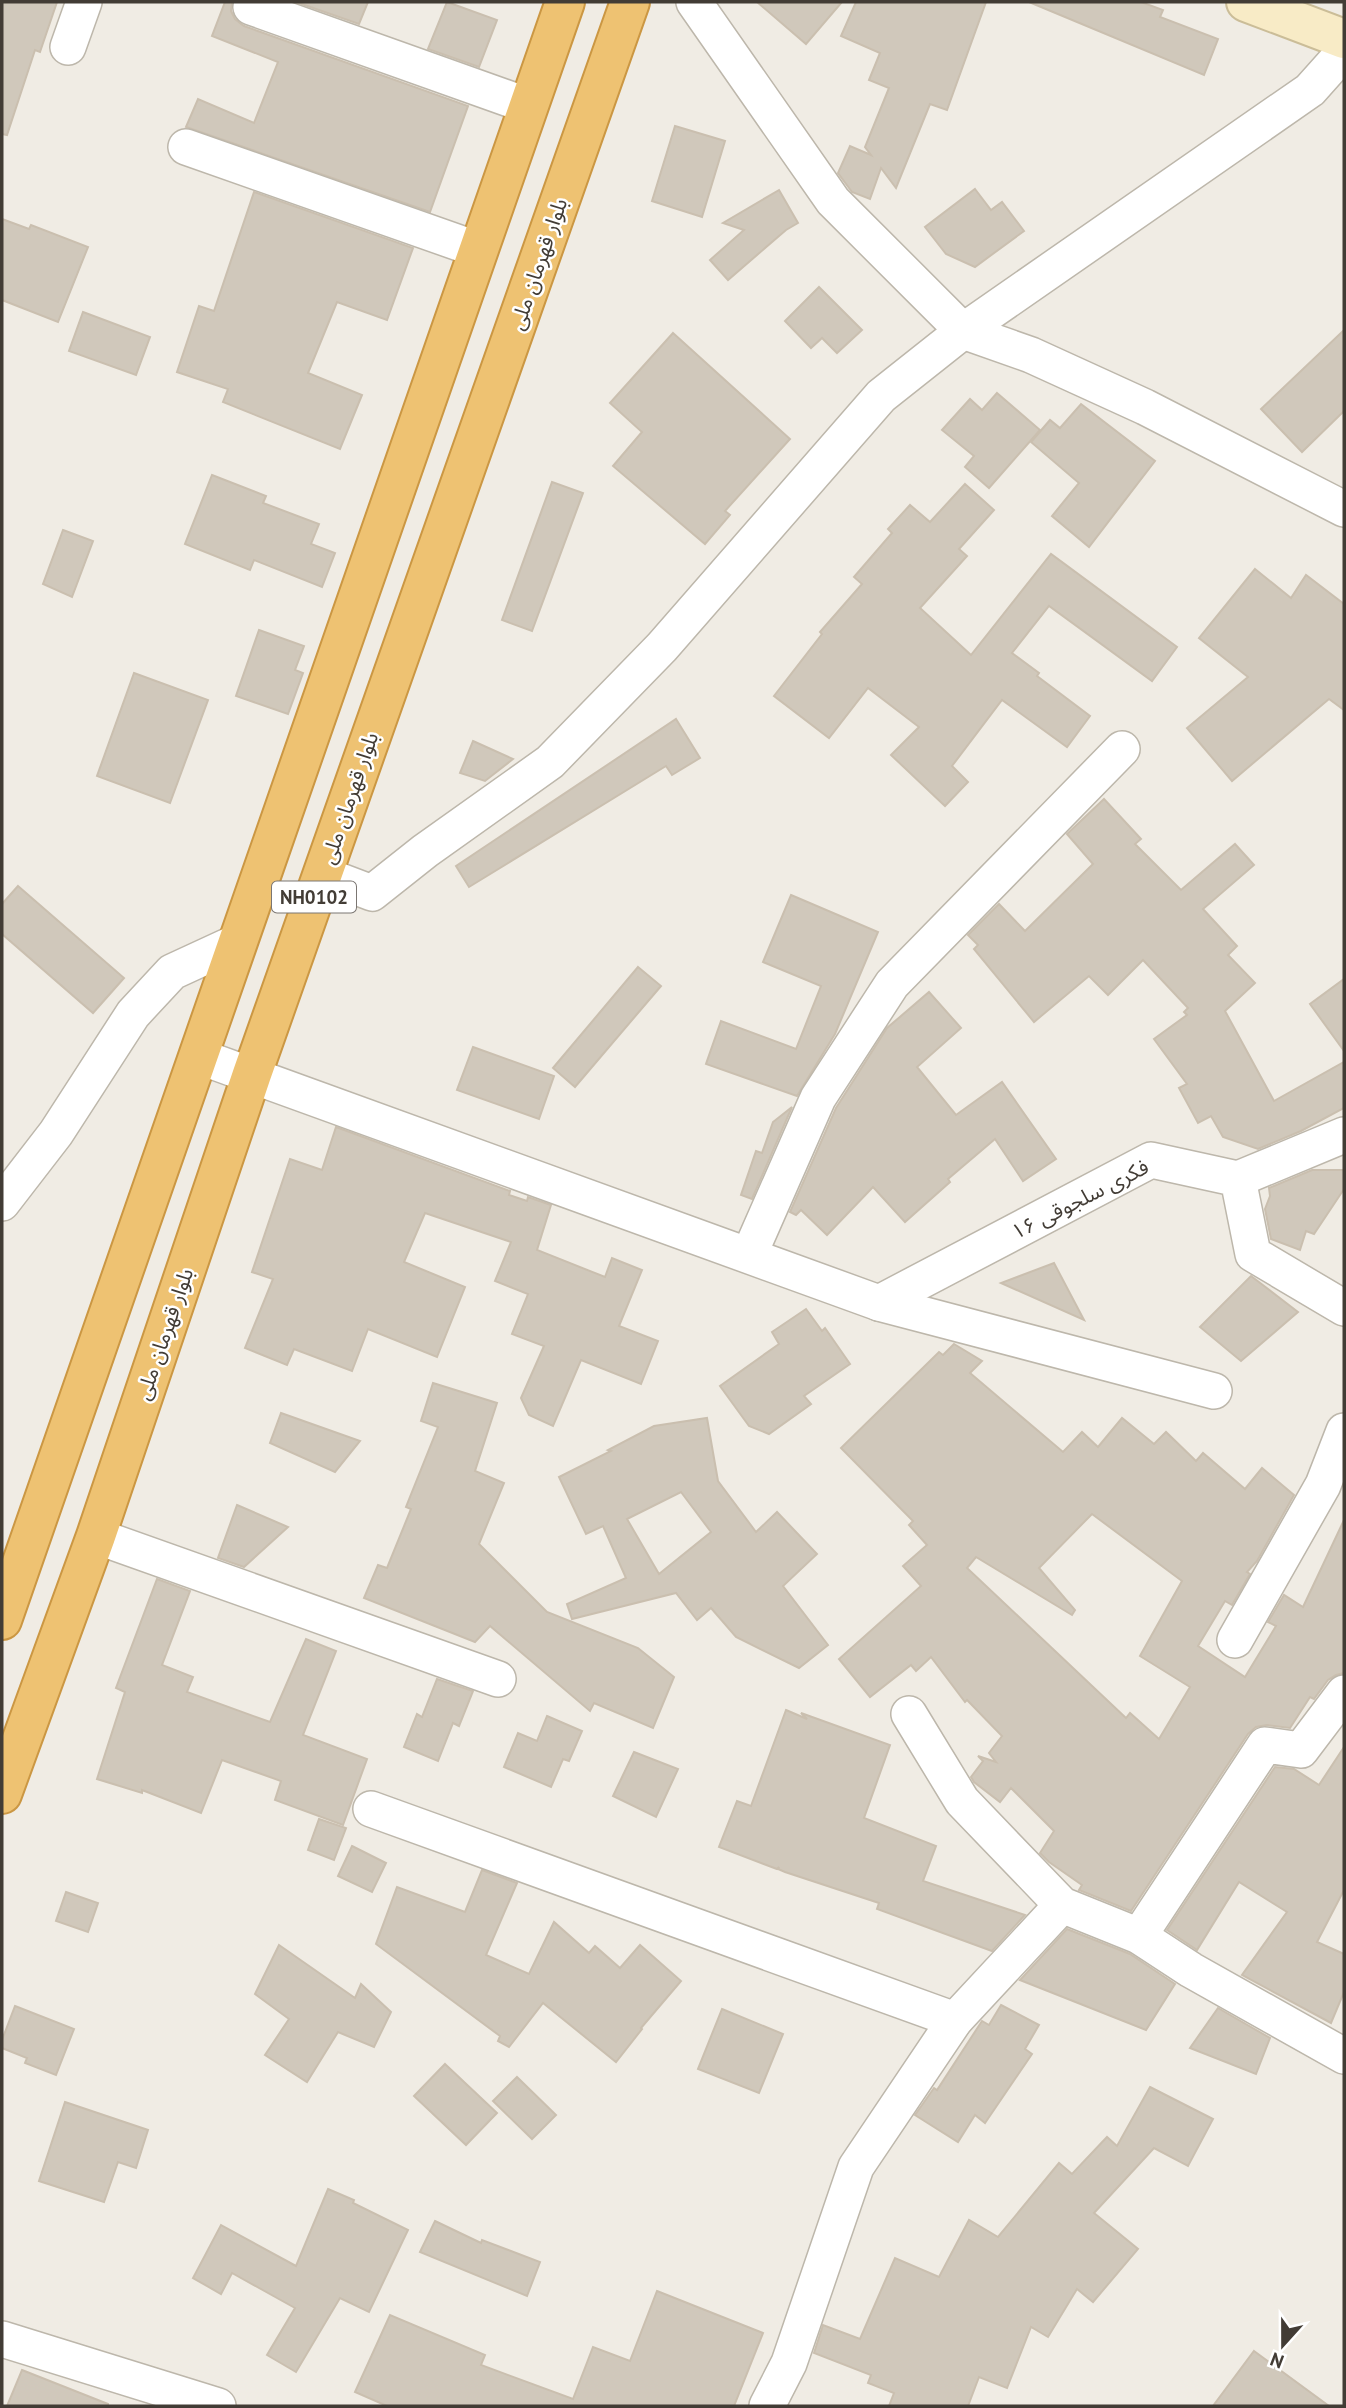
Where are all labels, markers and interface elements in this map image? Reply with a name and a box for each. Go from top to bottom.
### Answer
street label: بلوار قهرمان ملی [503,195,573,333]
street label: بلوار قهرمان ملی [314,729,384,867]
road number: NH0102 [272,882,356,912]
street label: فکری سلجوقی ۱۶ [1007,1153,1153,1245]
street label: بلوار قهرمان ملی [129,1265,199,1403]
north arrow [1248,2310,1318,2380]
text: N [1267,2347,1287,2374]

